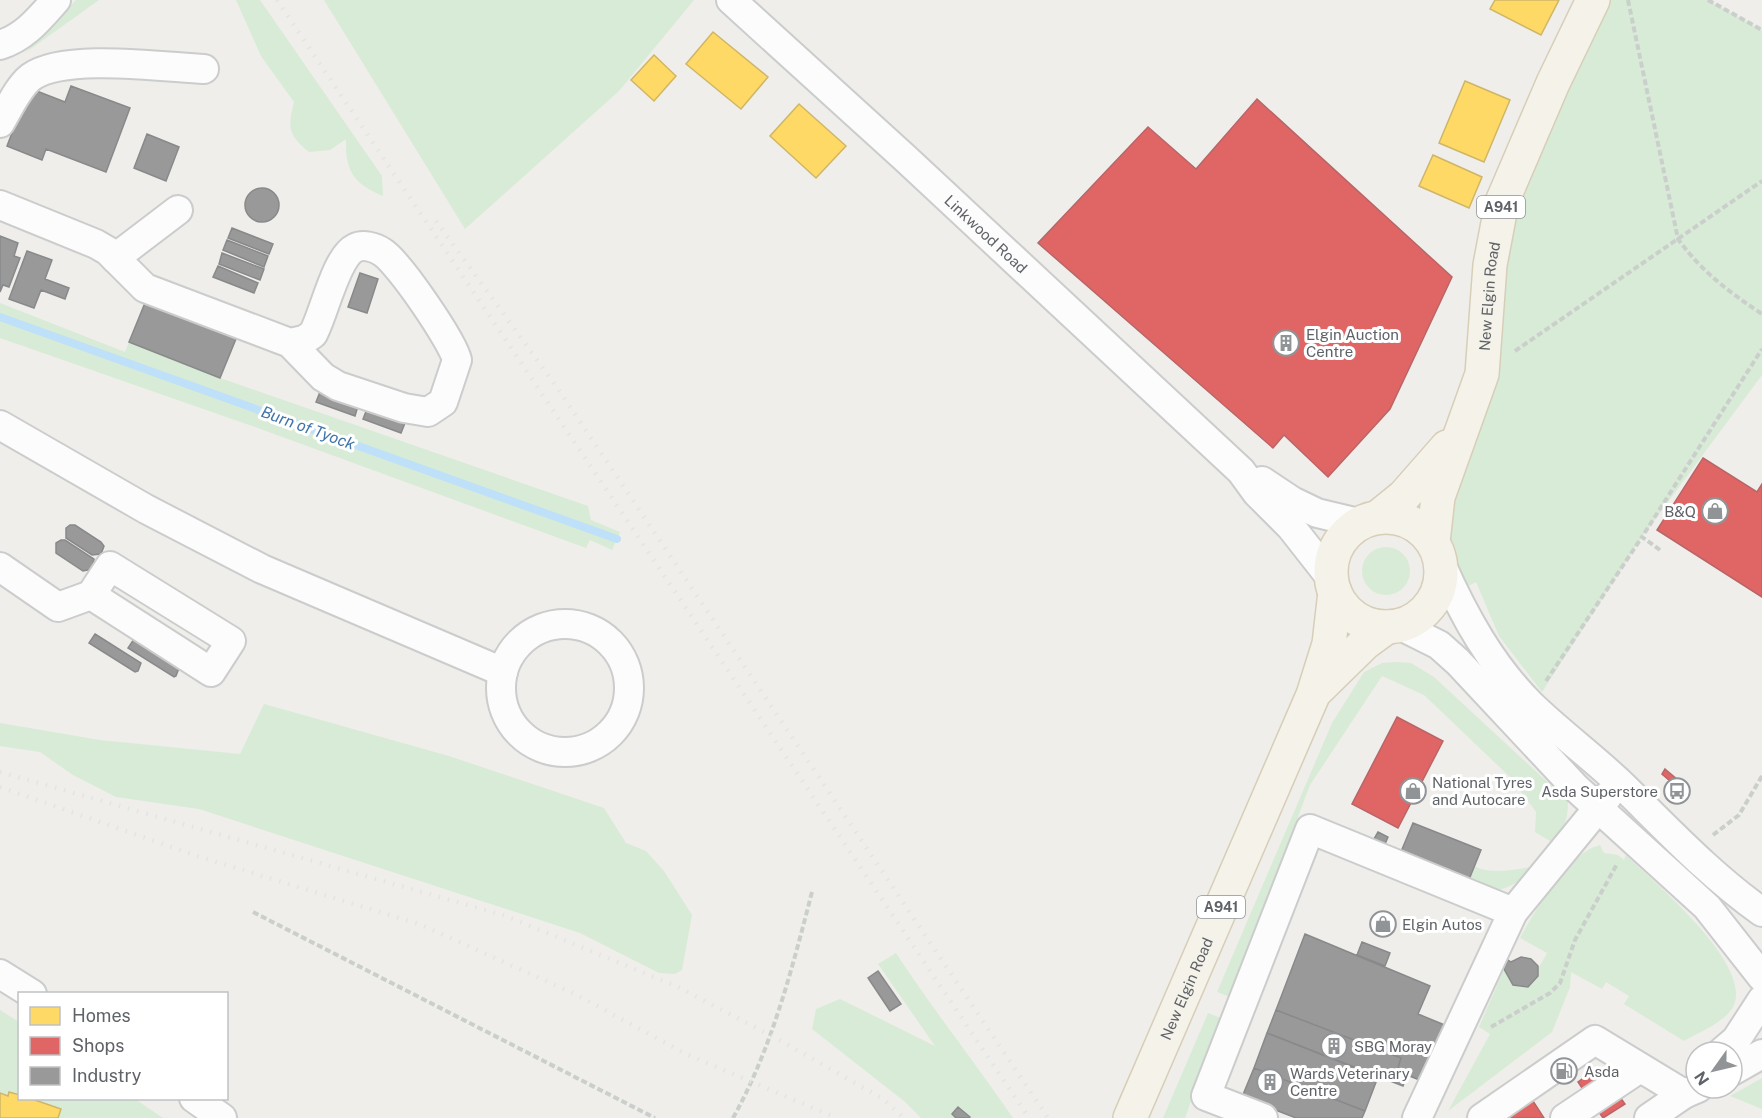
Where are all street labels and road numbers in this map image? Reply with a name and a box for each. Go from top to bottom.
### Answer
street label: Linkwood Road [941,191,1031,276]
road number: A941 [1477,196,1525,218]
street label: New Elgin Road [1475,240,1503,351]
road number: A941 [1197,896,1245,918]
street label: New Elgin Road [1156,935,1216,1042]

